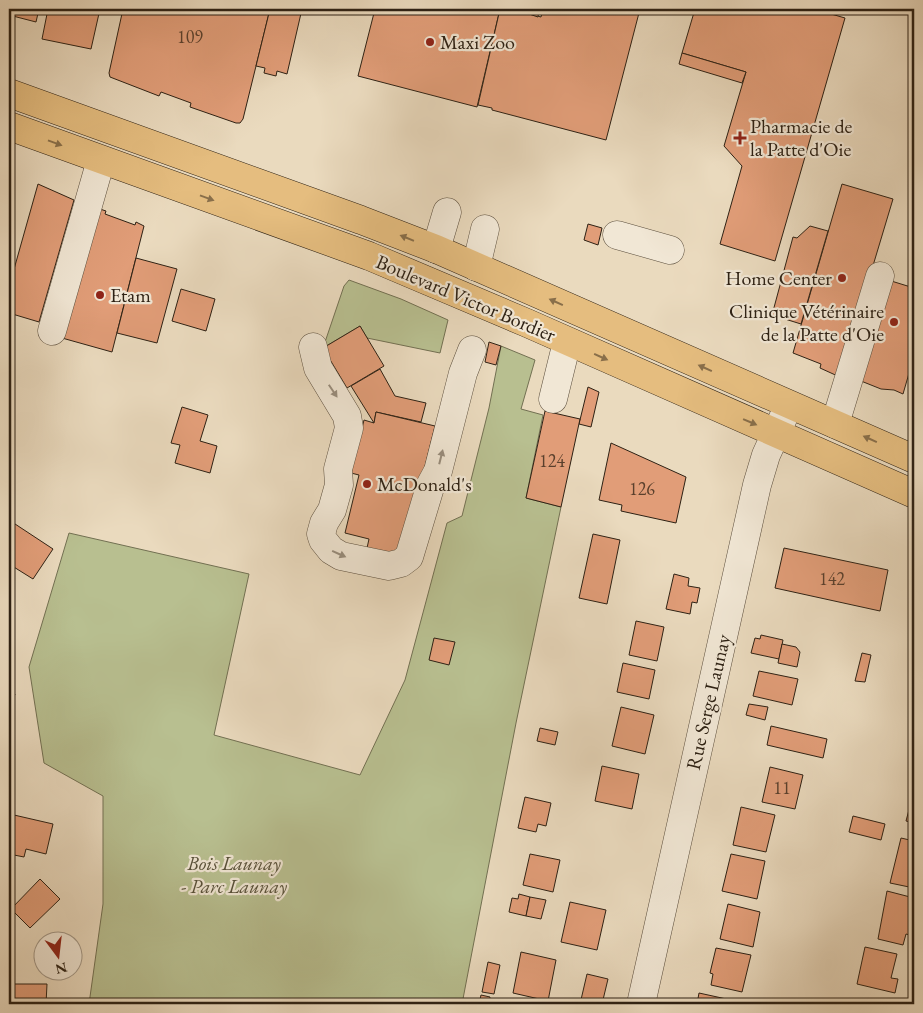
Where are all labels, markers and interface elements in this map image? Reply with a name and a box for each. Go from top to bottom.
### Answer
house number: 109 [177,25,203,48]
place label: Maxi Zoo [440,29,515,55]
marker: Maxi Zoo [424,36,436,48]
place label: Pharmacie de la Patte d'Oie [750,113,852,162]
marker: Pharmacie de la Patte d'Oie [734,132,746,144]
one-way arrow [47,140,62,147]
one-way arrow [200,195,215,202]
one-way arrow [399,234,414,242]
street label: Boulevard Victor Bordier [372,248,560,348]
place label: Home Center [725,265,832,291]
marker: Home Center [836,272,848,284]
place label: Etam [110,282,151,308]
marker: Etam [94,289,106,301]
one-way arrow [549,298,563,306]
place label: Clinique Vétérinaire de la Patte d'Oie [729,298,884,347]
marker: Clinique Vétérinaire de la Patte d'Oie [888,316,900,328]
one-way arrow [594,354,608,362]
one-way arrow [698,363,712,371]
one-way arrow [328,384,337,398]
one-way arrow [743,418,757,426]
one-way arrow [863,435,877,443]
one-way arrow [437,449,445,464]
house number: 124 [539,449,565,472]
place label: McDonald's [377,471,472,497]
house number: 126 [629,477,655,500]
marker: McDonald's [361,478,373,490]
one-way arrow [331,549,346,558]
house number: 142 [819,567,845,590]
street label: Rue Serge Launay [680,632,736,772]
house number: 11 [773,776,791,799]
park label: Bois Launay - Parc Launay [181,850,287,899]
north arrow [32,930,82,980]
text: N [53,958,69,979]

